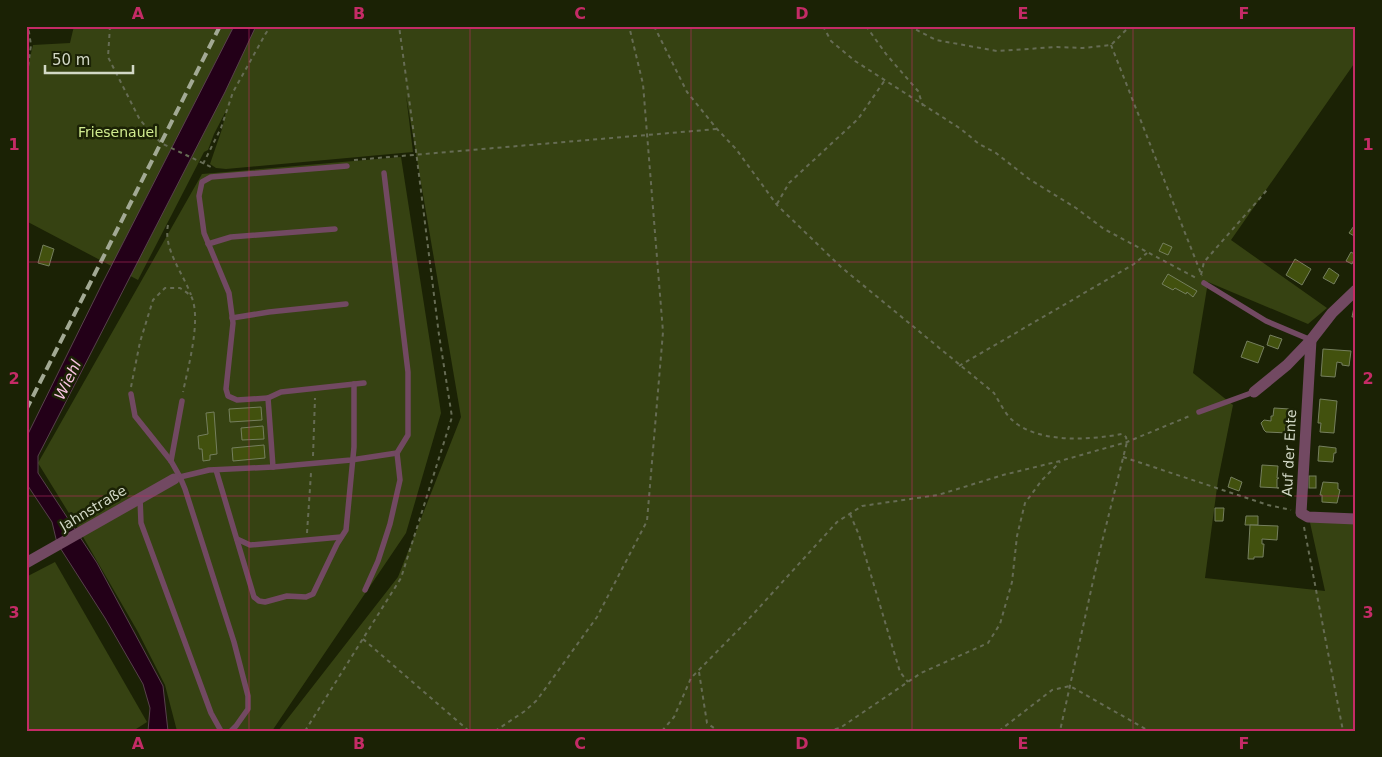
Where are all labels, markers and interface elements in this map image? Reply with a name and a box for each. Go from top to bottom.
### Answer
text: A [132,4,145,23]
text: B [353,4,365,23]
text: C [574,4,586,23]
text: D [795,4,809,23]
text: E [1018,4,1028,23]
text: F [1239,4,1249,23]
scale bar [45,42,132,74]
text: 50 m [52,51,90,69]
park label: Friesenauel [78,124,158,140]
text: 1 [8,135,20,154]
text: 1 [1362,135,1374,154]
water label: Wiehl [51,356,86,403]
text: 2 [8,369,20,388]
text: 2 [1362,369,1374,388]
street label: Auf der Ente [1279,409,1299,497]
street label: Jahnstraße [56,482,129,535]
text: 3 [8,603,20,622]
text: 3 [1362,603,1374,622]
text: A [132,734,145,753]
text: B [353,734,365,753]
text: C [574,734,586,753]
text: D [795,734,809,753]
text: E [1018,734,1028,753]
text: F [1239,734,1249,753]

